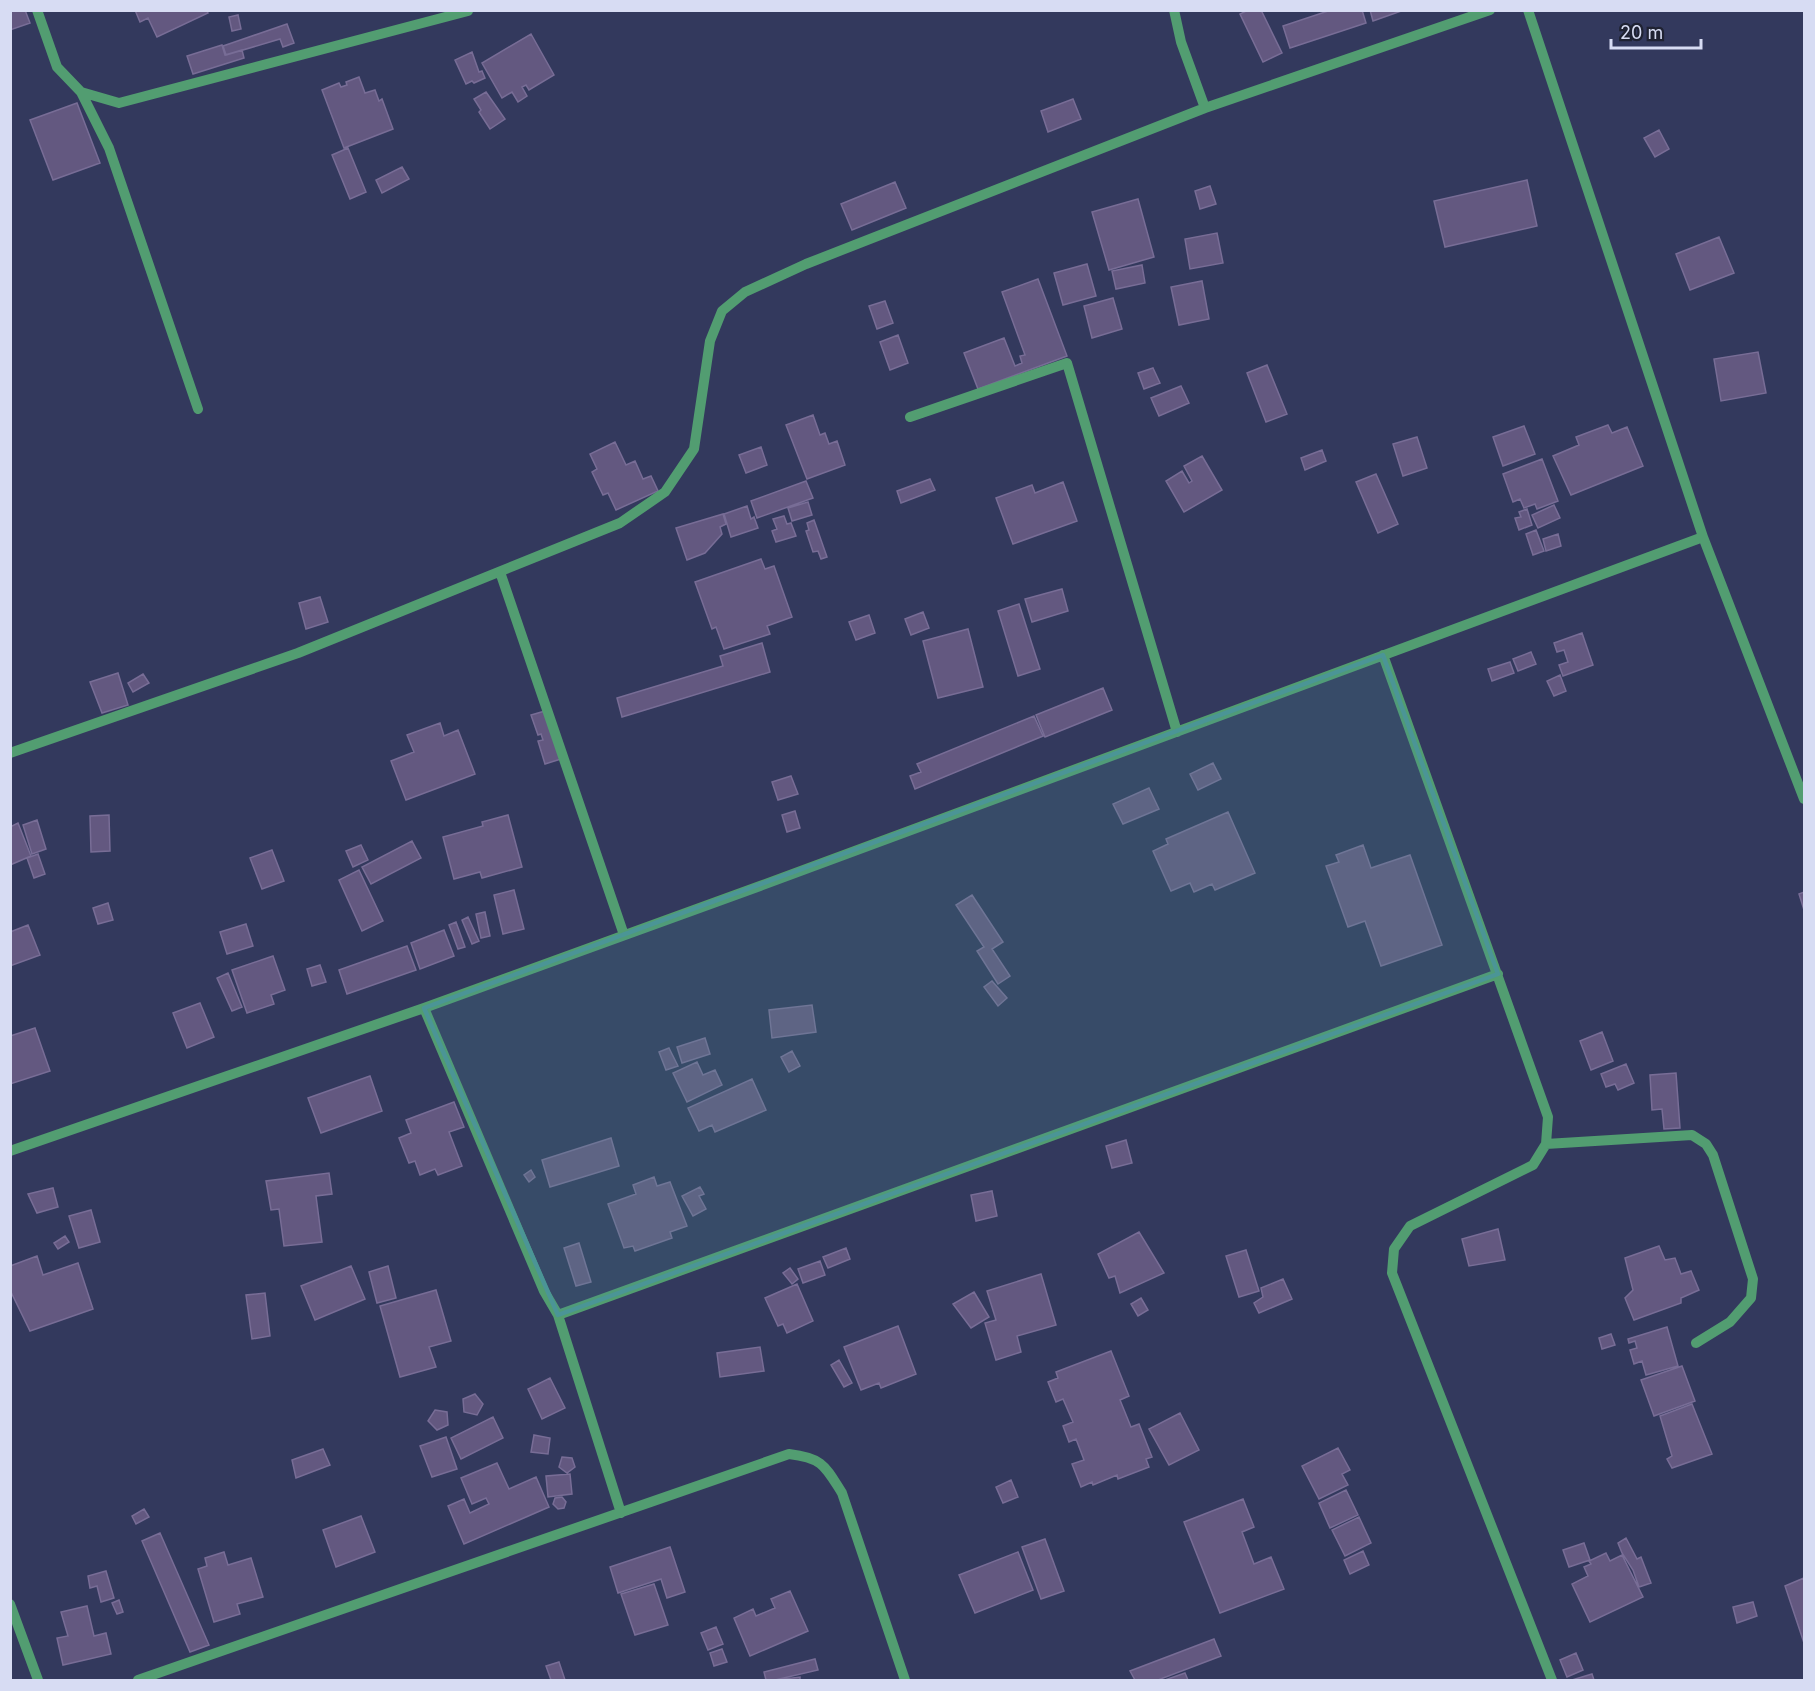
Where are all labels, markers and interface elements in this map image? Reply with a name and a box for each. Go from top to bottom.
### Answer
scale bar [1611,12,1701,50]
text: 20 m [1620,22,1663,43]

